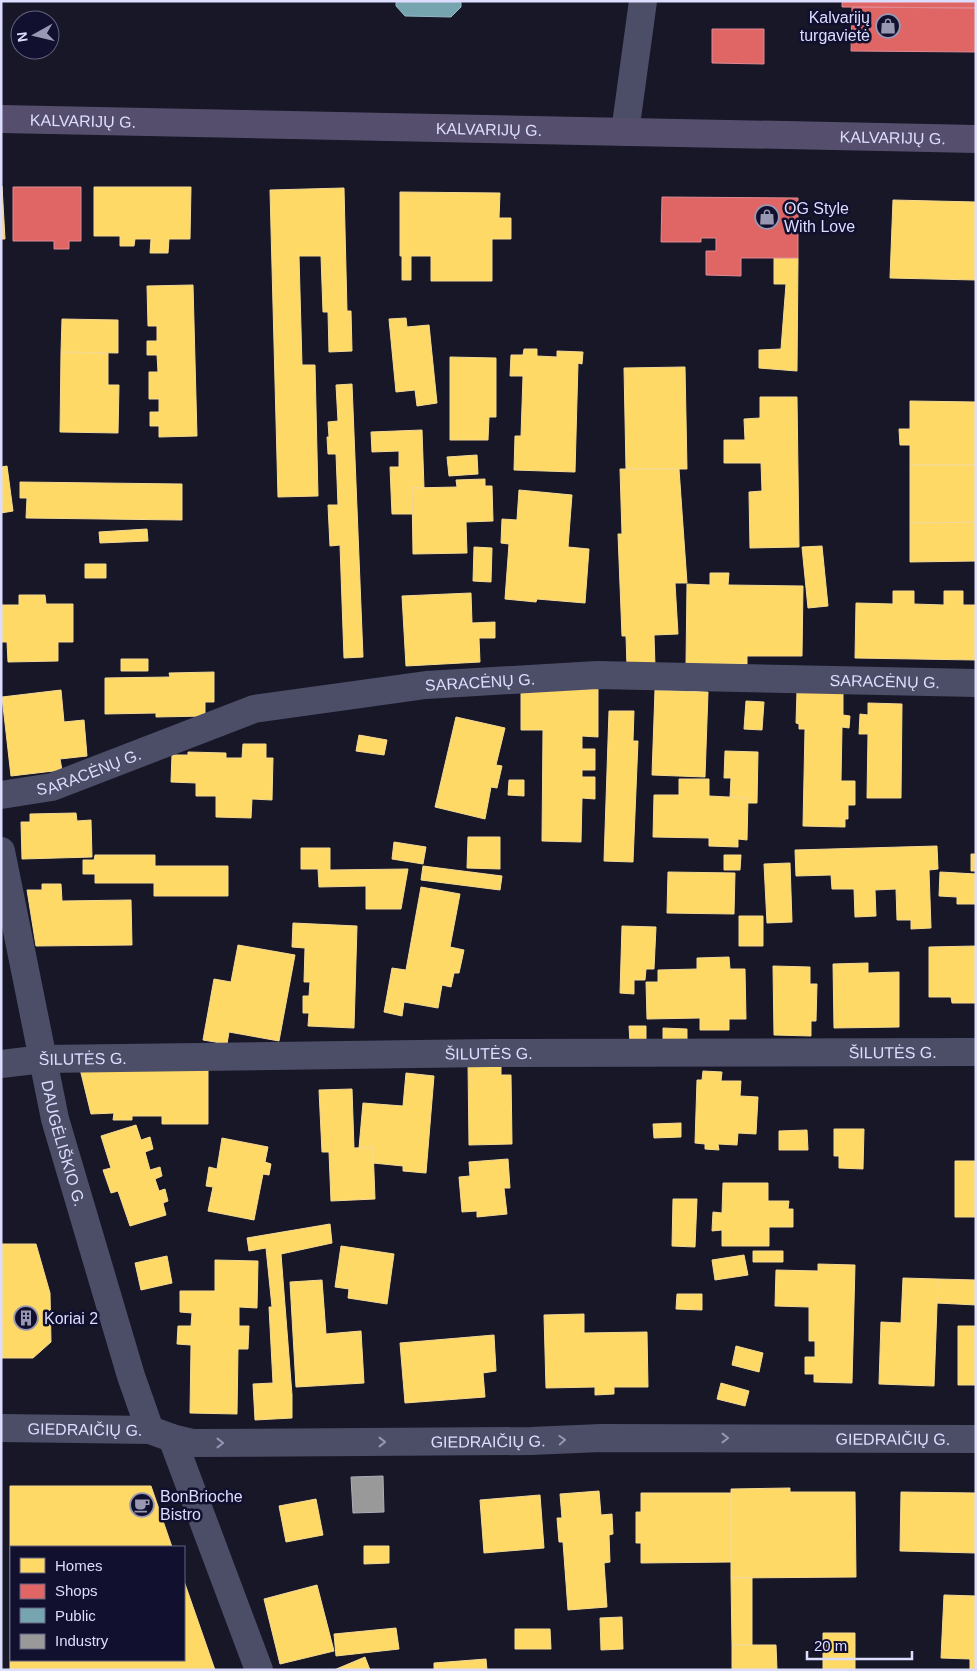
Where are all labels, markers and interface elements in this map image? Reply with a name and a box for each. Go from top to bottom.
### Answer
place label: Kalvarijų turgavietė [800,9,870,44]
north arrow [10,10,60,60]
shop icon: Kalvarijų turgavietė [875,13,901,39]
text: N [13,31,31,43]
street label: KALVARIJŲ G. [30,111,136,130]
street label: KALVARIJŲ G. [436,119,542,139]
street label: KALVARIJŲ G. [840,128,946,147]
place label: OG Style With Love [784,200,855,235]
shop icon: OG Style With Love [754,204,780,230]
street label: SARACĖNŲ G. [425,670,536,694]
street label: SARACĖNŲ G. [830,671,940,691]
street label: SARACĖNŲ G. [35,745,143,798]
street label: ŠILUTĖS G. [445,1043,533,1062]
street label: ŠILUTĖS G. [849,1043,937,1061]
street label: ŠILUTĖS G. [39,1049,127,1068]
street label: DAUGĖLIŠKIO G. [39,1079,89,1208]
building icon: Koriai 2 [13,1305,39,1331]
place label: Koriai 2 [44,1310,98,1327]
street label: GIEDRAIČIŲ G. [28,1420,142,1438]
street label: GIEDRAIČIŲ G. [836,1429,950,1447]
street label: GIEDRAIČIŲ G. [431,1432,546,1450]
one-way arrow [722,1433,729,1443]
one-way arrow [559,1434,567,1445]
one-way arrow [379,1437,387,1447]
one-way arrow [216,1438,224,1448]
place label: BonBrioche Bistro [160,1488,243,1523]
cafe icon: BonBrioche Bistro [129,1492,155,1518]
legend [10,1546,185,1661]
text: Homes [55,1557,103,1574]
text: Shops [55,1582,98,1599]
text: Public [55,1607,96,1624]
scale bar [807,1628,912,1660]
text: Industry [55,1632,109,1649]
text: 20 m [814,1637,847,1654]

